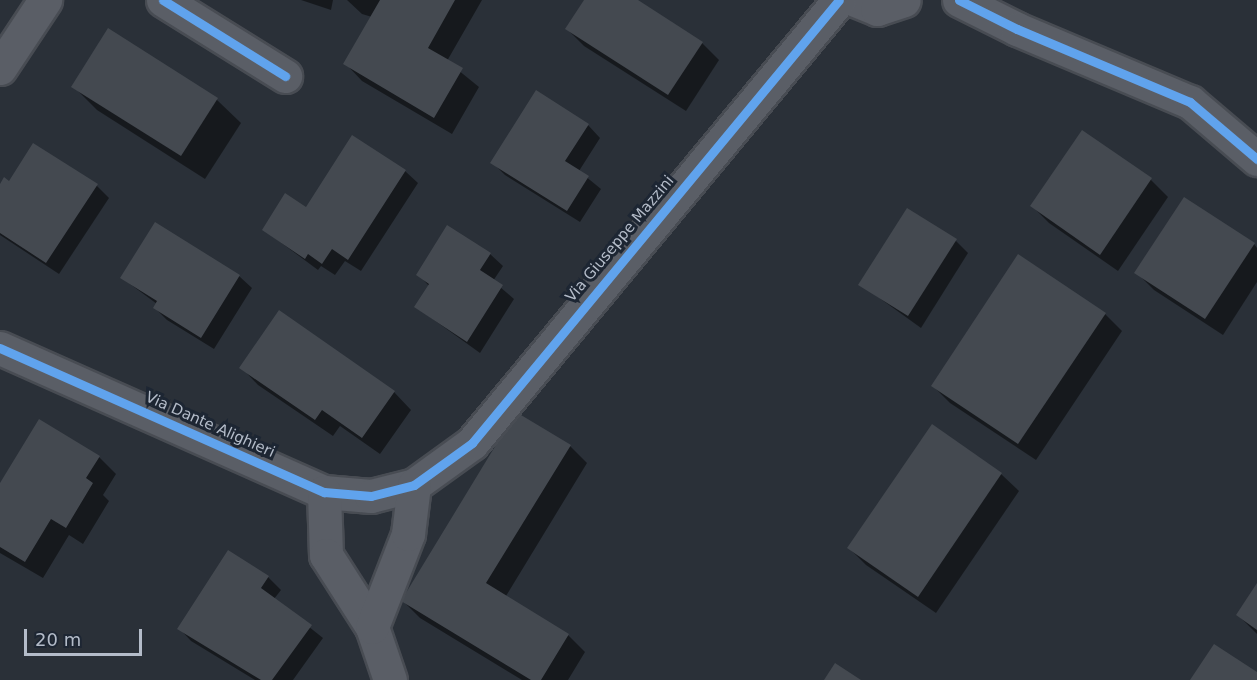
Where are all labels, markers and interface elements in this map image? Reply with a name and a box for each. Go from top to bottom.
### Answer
street label: Via Giuseppe Mazzini [562,172,678,306]
street label: Via Dante Alighieri [143,388,277,462]
scale bar [27,617,146,655]
text: 20 m [35,629,81,650]

